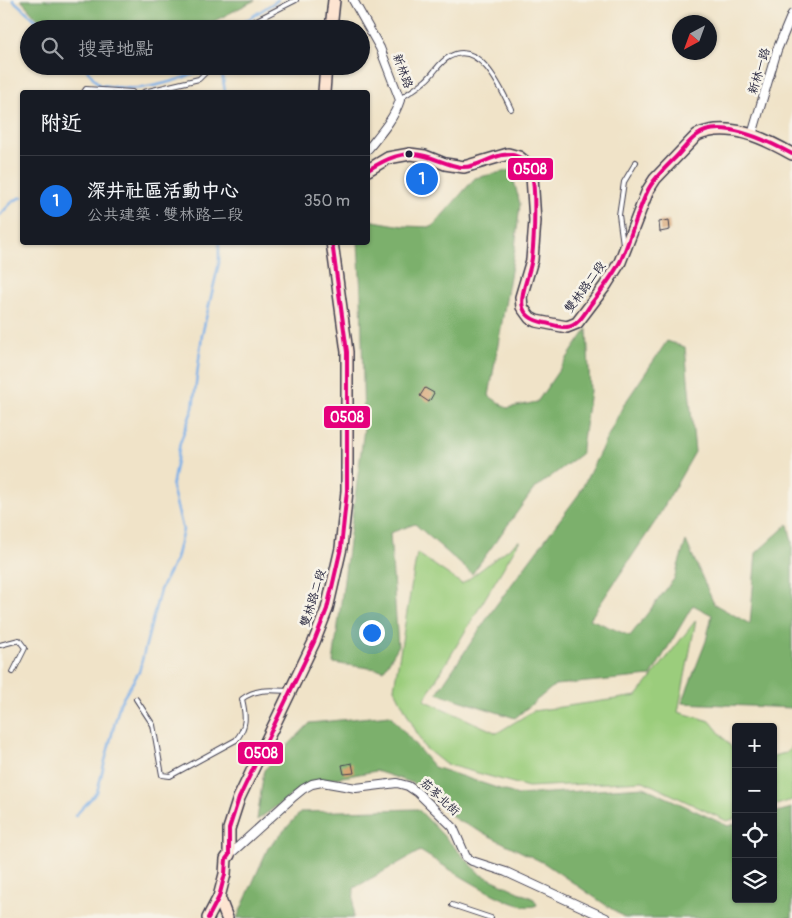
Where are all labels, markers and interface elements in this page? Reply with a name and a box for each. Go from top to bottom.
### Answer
north arrow [672,15,717,60]
search box [20,20,370,75]
icon: search [38,34,66,62]
text: 搜尋地點 [78,37,154,61]
street label: 新林一路 [745,46,774,96]
street label: 新林路 [389,52,416,91]
text: 附近 [40,110,82,137]
unlabelled marker [404,149,414,159]
line badge: 0508 [507,157,554,181]
pin: 1 [406,160,438,198]
text: 0508 [513,161,547,178]
text: 深井社區活動中心 [87,179,239,203]
text: 1 [53,191,59,211]
text: 350 m [304,191,350,211]
text: 公共建築 · 雙林路二段 [87,205,243,225]
street label: 雙林路二段 [562,259,609,316]
line badge: 0508 [323,405,371,429]
text: 0508 [330,409,364,426]
street label: 雙林路二段 [298,567,329,629]
your location [359,620,385,646]
map controls [732,723,777,903]
button: + [732,723,777,768]
line badge: 0508 [237,741,284,765]
text: 0508 [244,745,278,762]
button: − [732,768,777,813]
street label: 茄苳北街 [417,776,462,819]
button: locate [732,813,777,858]
button: layers [732,858,777,903]

